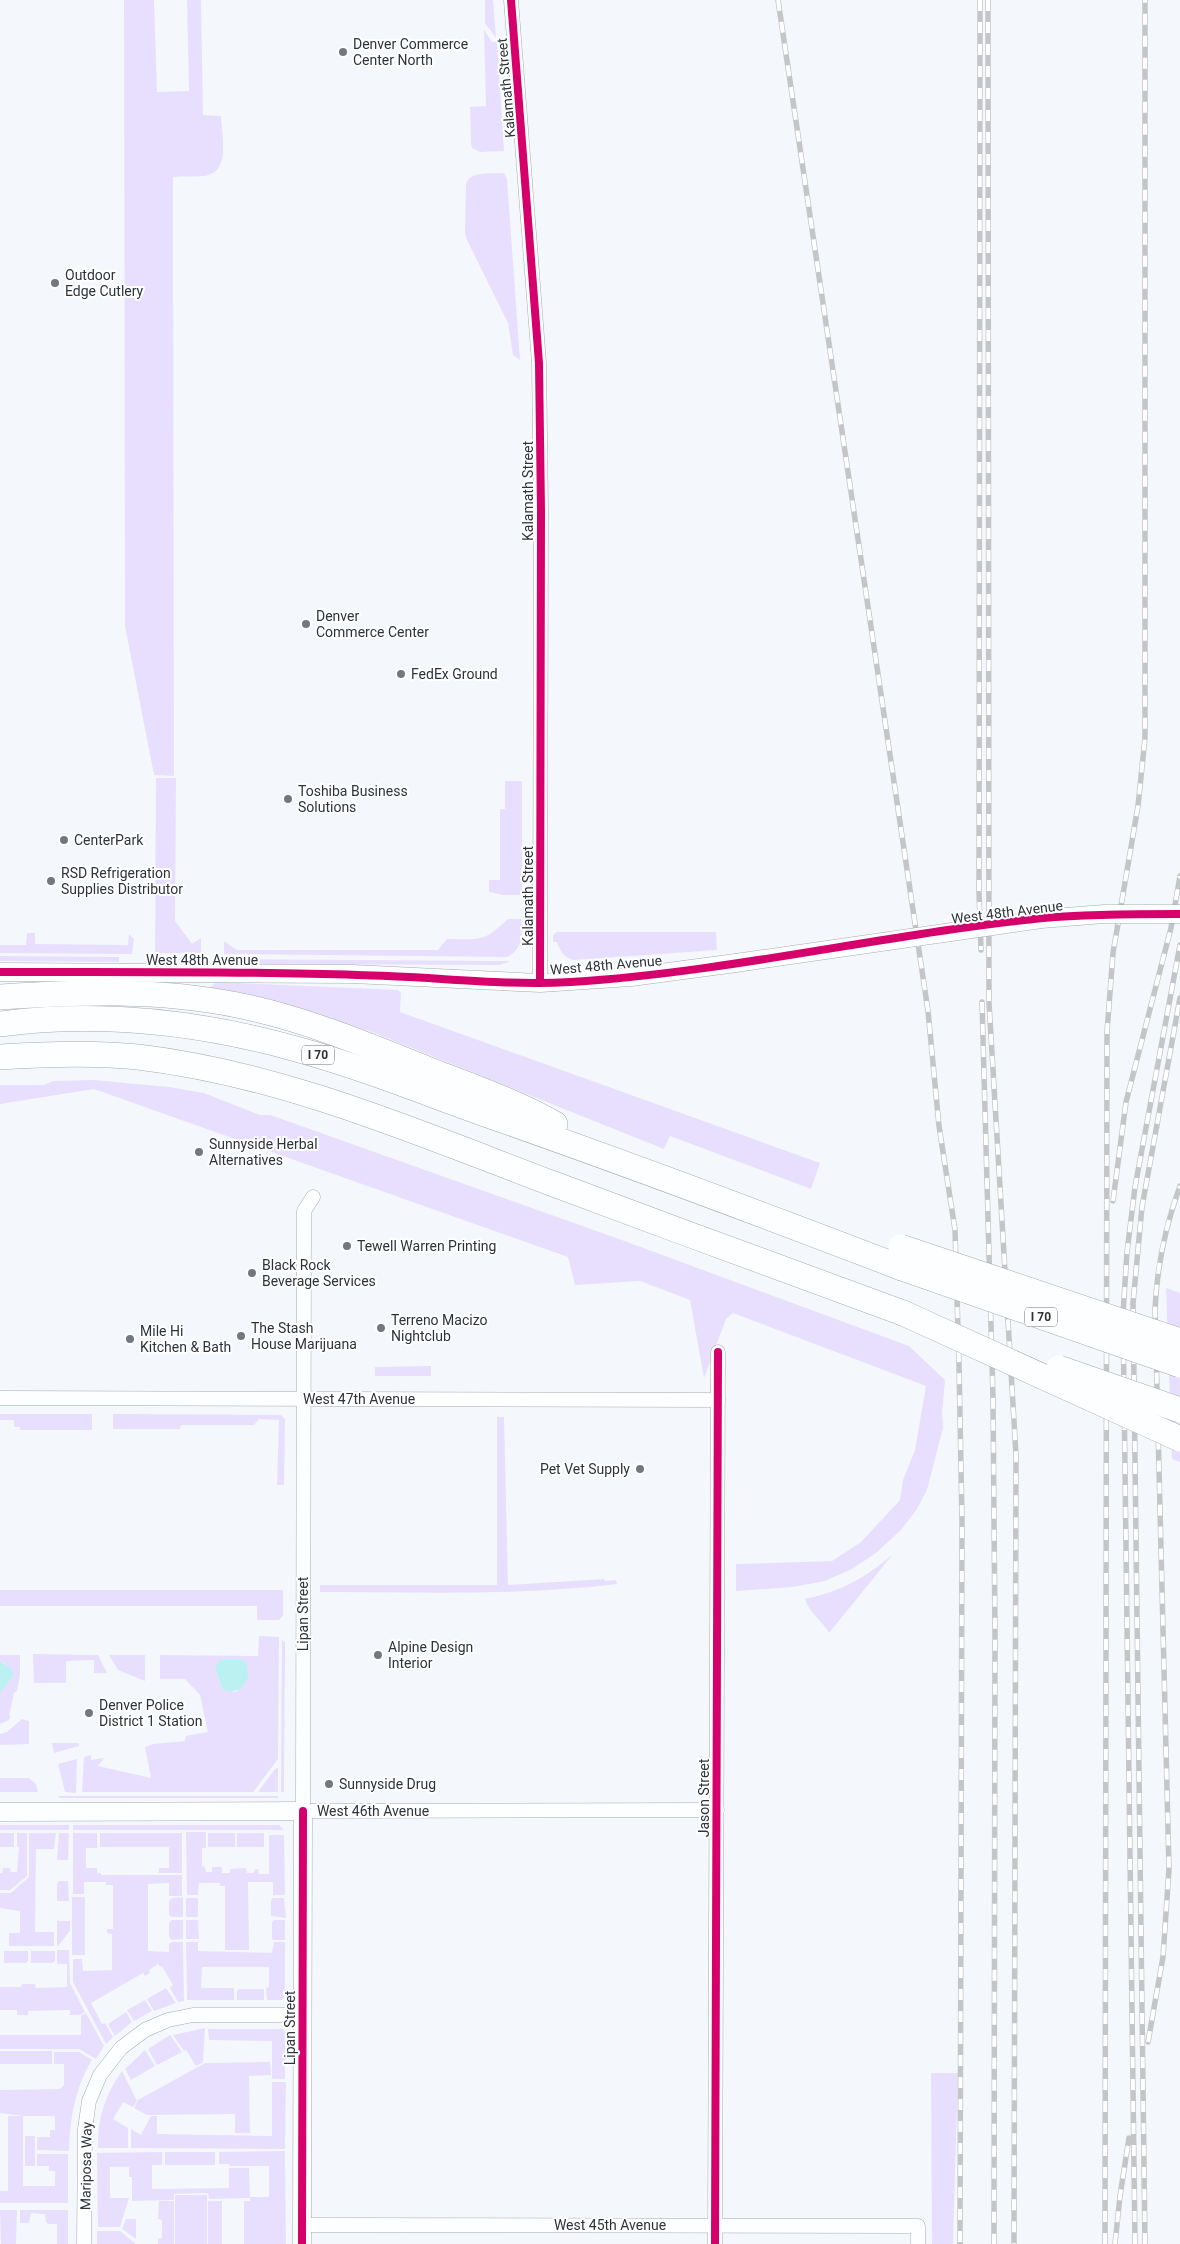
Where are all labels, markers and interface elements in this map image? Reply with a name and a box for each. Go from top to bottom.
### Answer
place label: Denver Commerce Center North [353,36,468,68]
street label: Kalamath Street [494,37,518,139]
marker: Denver Commerce Center North [337,46,349,58]
place label: Outdoor Edge Cutlery [65,267,144,299]
marker: Outdoor Edge Cutlery [49,277,61,289]
street label: Kalamath Street [520,441,536,541]
place label: Denver Commerce Center [316,608,429,640]
marker: Denver Commerce Center [300,618,312,630]
place label: FedEx Ground [411,666,498,682]
marker: FedEx Ground [395,668,407,680]
place label: Toshiba Business Solutions [298,783,408,815]
marker: Toshiba Business Solutions [282,793,294,805]
place label: CenterPark [74,832,144,848]
marker: CenterPark [58,834,70,846]
street label: Kalamath Street [520,846,536,946]
place label: RSD Refrigeration Supplies Distributor [61,865,183,897]
marker: RSD Refrigeration Supplies Distributor [45,875,57,887]
street label: West 48th Avenue [950,897,1064,927]
street label: West 48th Avenue [146,952,258,968]
street label: West 48th Avenue [549,952,663,978]
road number: I 70 [302,1046,334,1064]
place label: Sunnyside Herbal Alternatives [209,1136,318,1168]
marker: Sunnyside Herbal Alternatives [193,1146,205,1158]
place label: Tewell Warren Printing [357,1238,496,1254]
marker: Tewell Warren Printing [341,1240,353,1252]
place label: Black Rock Beverage Services [262,1257,376,1289]
marker: Black Rock Beverage Services [246,1267,258,1279]
road number: I 70 [1025,1308,1057,1326]
place label: Terreno Macizo Nightclub [391,1312,487,1344]
place label: The Stash House Marijuana [251,1320,357,1352]
marker: Terreno Macizo Nightclub [375,1322,387,1334]
place label: Mile Hi Kitchen & Bath [140,1323,231,1355]
marker: The Stash House Marijuana [235,1330,247,1342]
marker: Mile Hi Kitchen & Bath [124,1333,136,1345]
street label: West 47th Avenue [303,1391,415,1407]
place label: Pet Vet Supply [540,1461,630,1477]
marker: Pet Vet Supply [634,1463,646,1475]
street label: Lipan Street [295,1576,311,1651]
place label: Alpine Design Interior [388,1639,473,1671]
marker: Alpine Design Interior [372,1649,384,1661]
place label: Denver Police District 1 Station [99,1697,202,1729]
marker: Denver Police District 1 Station [83,1707,95,1719]
street label: Jason Street [696,1758,712,1837]
place label: Sunnyside Drug [339,1776,436,1792]
marker: Sunnyside Drug [323,1778,335,1790]
street label: West 46th Avenue [317,1803,429,1819]
street label: Lipan Street [282,1990,298,2065]
street label: Mariposa Way [77,2121,95,2210]
street label: West 45th Avenue [554,2217,666,2233]

